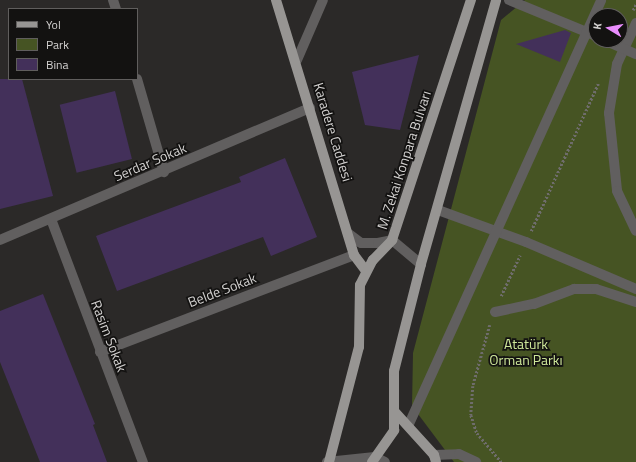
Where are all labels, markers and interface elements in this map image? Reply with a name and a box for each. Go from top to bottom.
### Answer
legend [8,8,138,80]
north arrow [588,8,628,48]
text: Yol [46,15,61,34]
text: K [589,21,606,31]
text: Park [46,35,69,54]
text: Bina [46,55,68,74]
street label: Karadere Caddesi [310,81,356,183]
street label: M. Zekai Konpara Bulvarı [374,88,434,232]
street label: Serdar Sokak [111,139,189,185]
street label: Belde Sokak [185,269,259,311]
street label: Rasim Sokak [88,298,130,374]
park label: Atatürk Orman Parkı [489,336,563,368]

